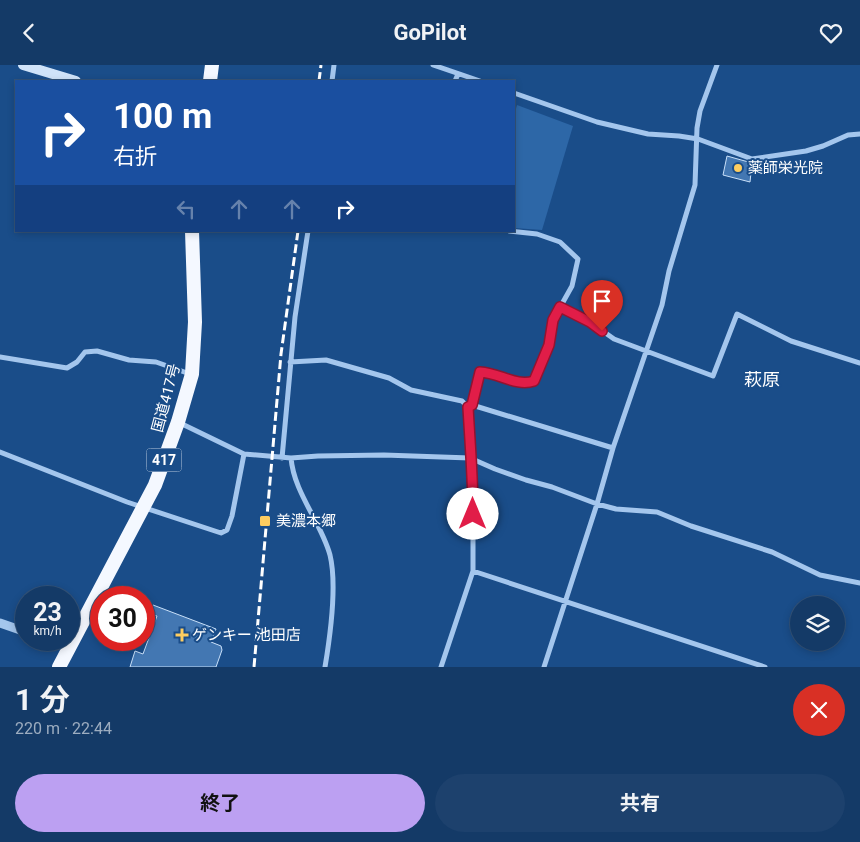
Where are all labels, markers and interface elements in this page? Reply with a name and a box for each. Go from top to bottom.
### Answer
icon: back [15,19,43,47]
icon: heart [817,19,845,47]
text: GoPilot [393,20,467,45]
text: 100 m [113,96,212,137]
icon: right [30,100,95,165]
text: 右折 [113,144,157,169]
place label: 薬師栄光院 [748,159,823,177]
marker: 薬師栄光院 [732,162,744,174]
icon: left [172,195,200,223]
icon: ahead [225,195,253,223]
icon: ahead [278,195,306,223]
icon: right [331,195,359,223]
pin [581,280,623,331]
icon: arrive [588,287,616,315]
street label: 国道417号 [148,362,184,434]
district label: 萩原 [744,369,780,390]
road number: 417 [146,449,182,471]
position arrow [446,487,498,539]
place label: 美濃本郷 [276,512,336,530]
marker: 美濃本郷 [258,514,272,528]
speed limit sign: 30 [90,586,155,651]
map controls [790,596,845,651]
button: layers [790,596,845,651]
text: 23 [33,598,62,627]
text: km/h [33,624,62,638]
place label: ゲンキー 池田店 [192,626,301,644]
marker: ゲンキー 池田店 [176,629,188,641]
text: 1 分 [15,682,70,717]
button: close [793,684,845,736]
text: 220 m · 22:44 [15,719,112,738]
button: 終了 [15,774,425,832]
button: 共有 [435,774,845,832]

